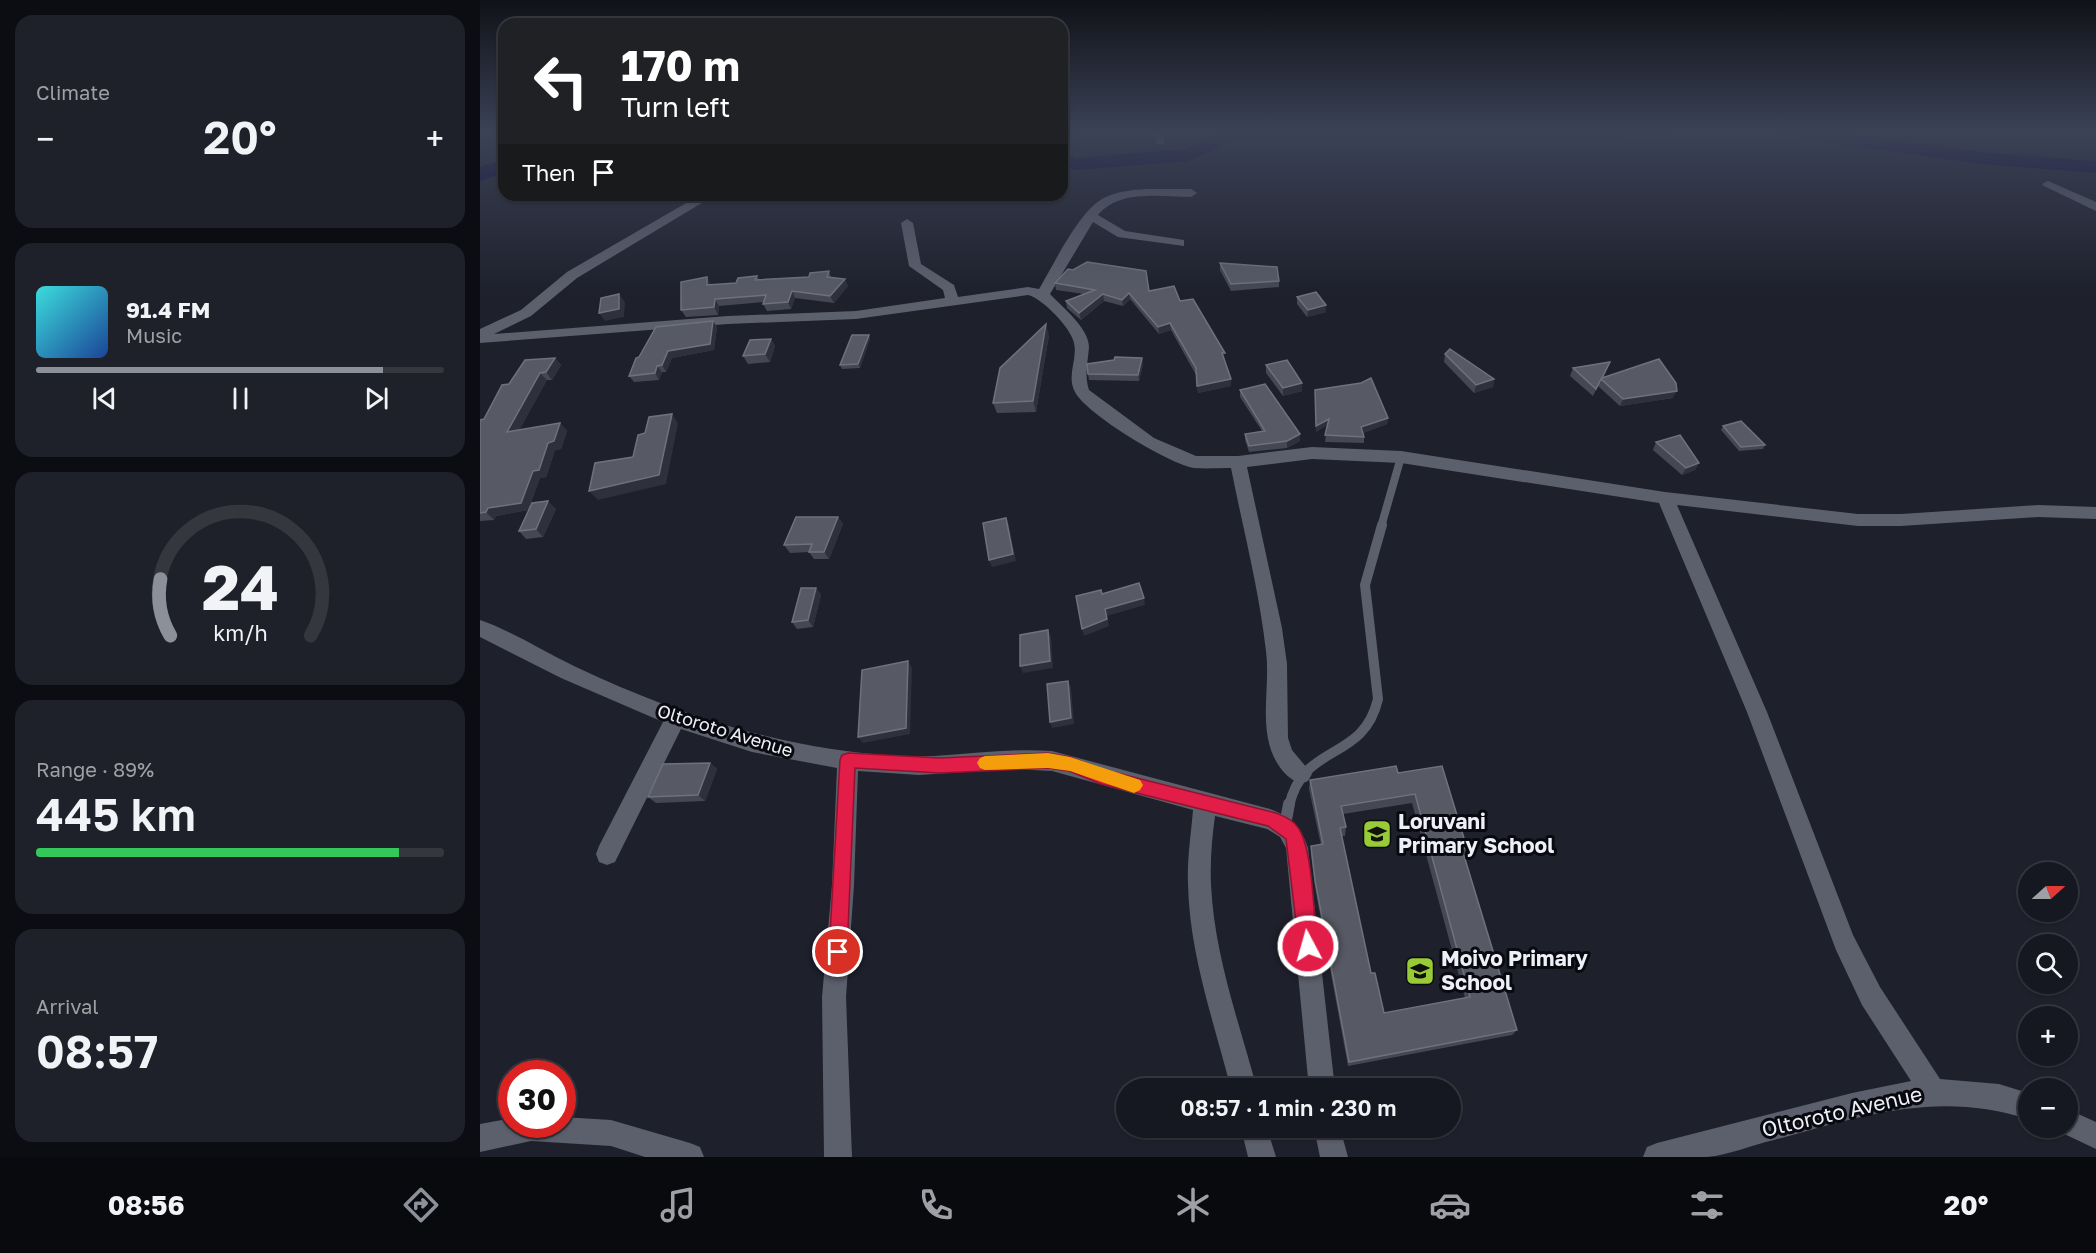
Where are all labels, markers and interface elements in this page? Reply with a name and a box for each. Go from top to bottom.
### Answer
text: 170 m [621,40,740,90]
icon: left [522,42,600,120]
text: Climate [36,80,110,104]
text: Turn left [621,91,730,123]
text: 20° [203,110,277,164]
text: − [36,119,54,158]
text: + [426,119,444,158]
icon: arrive [587,156,620,189]
text: Then [522,159,575,186]
text: 91.4 FM [126,296,210,323]
text: Music [126,323,182,347]
icon: previous [88,382,121,415]
icon: pause [224,382,257,415]
icon: next [360,382,393,415]
text: 24 [201,549,279,624]
text: km/h [213,620,267,646]
street label: Oltoroto Avenue [655,699,796,761]
text: Range · 89% [36,757,154,781]
text: 445 km [36,787,196,841]
place label: Loruvani Primary School [1398,808,1554,858]
school or university icon: Loruvani Primary School [1361,818,1393,850]
north arrow [2018,862,2078,922]
map controls [2018,862,2078,1138]
position arrow [1276,914,1340,978]
pin [812,926,863,977]
button: search [2018,934,2078,994]
icon: arrive [821,935,854,968]
place label: Moivo Primary School [1441,945,1588,995]
school or university icon: Moivo Primary School [1404,955,1436,987]
text: Arrival [36,994,99,1018]
button: + [2018,1006,2078,1066]
text: 08:57 [36,1024,158,1078]
speed limit sign: 30 [498,1060,576,1138]
button: − [2018,1078,2078,1138]
street label: Oltoroto Avenue [1759,1080,1925,1142]
text: 08:57 · 1 min · 230 m [1181,1094,1396,1121]
icon: directions [400,1184,442,1226]
icon: music [657,1184,699,1226]
icon: phone [915,1184,957,1226]
icon: climate [1172,1184,1214,1226]
icon: car [1429,1184,1471,1226]
icon: filters [1686,1184,1728,1226]
text: 08:56 [108,1189,185,1221]
text: 20° [1944,1189,1988,1221]

